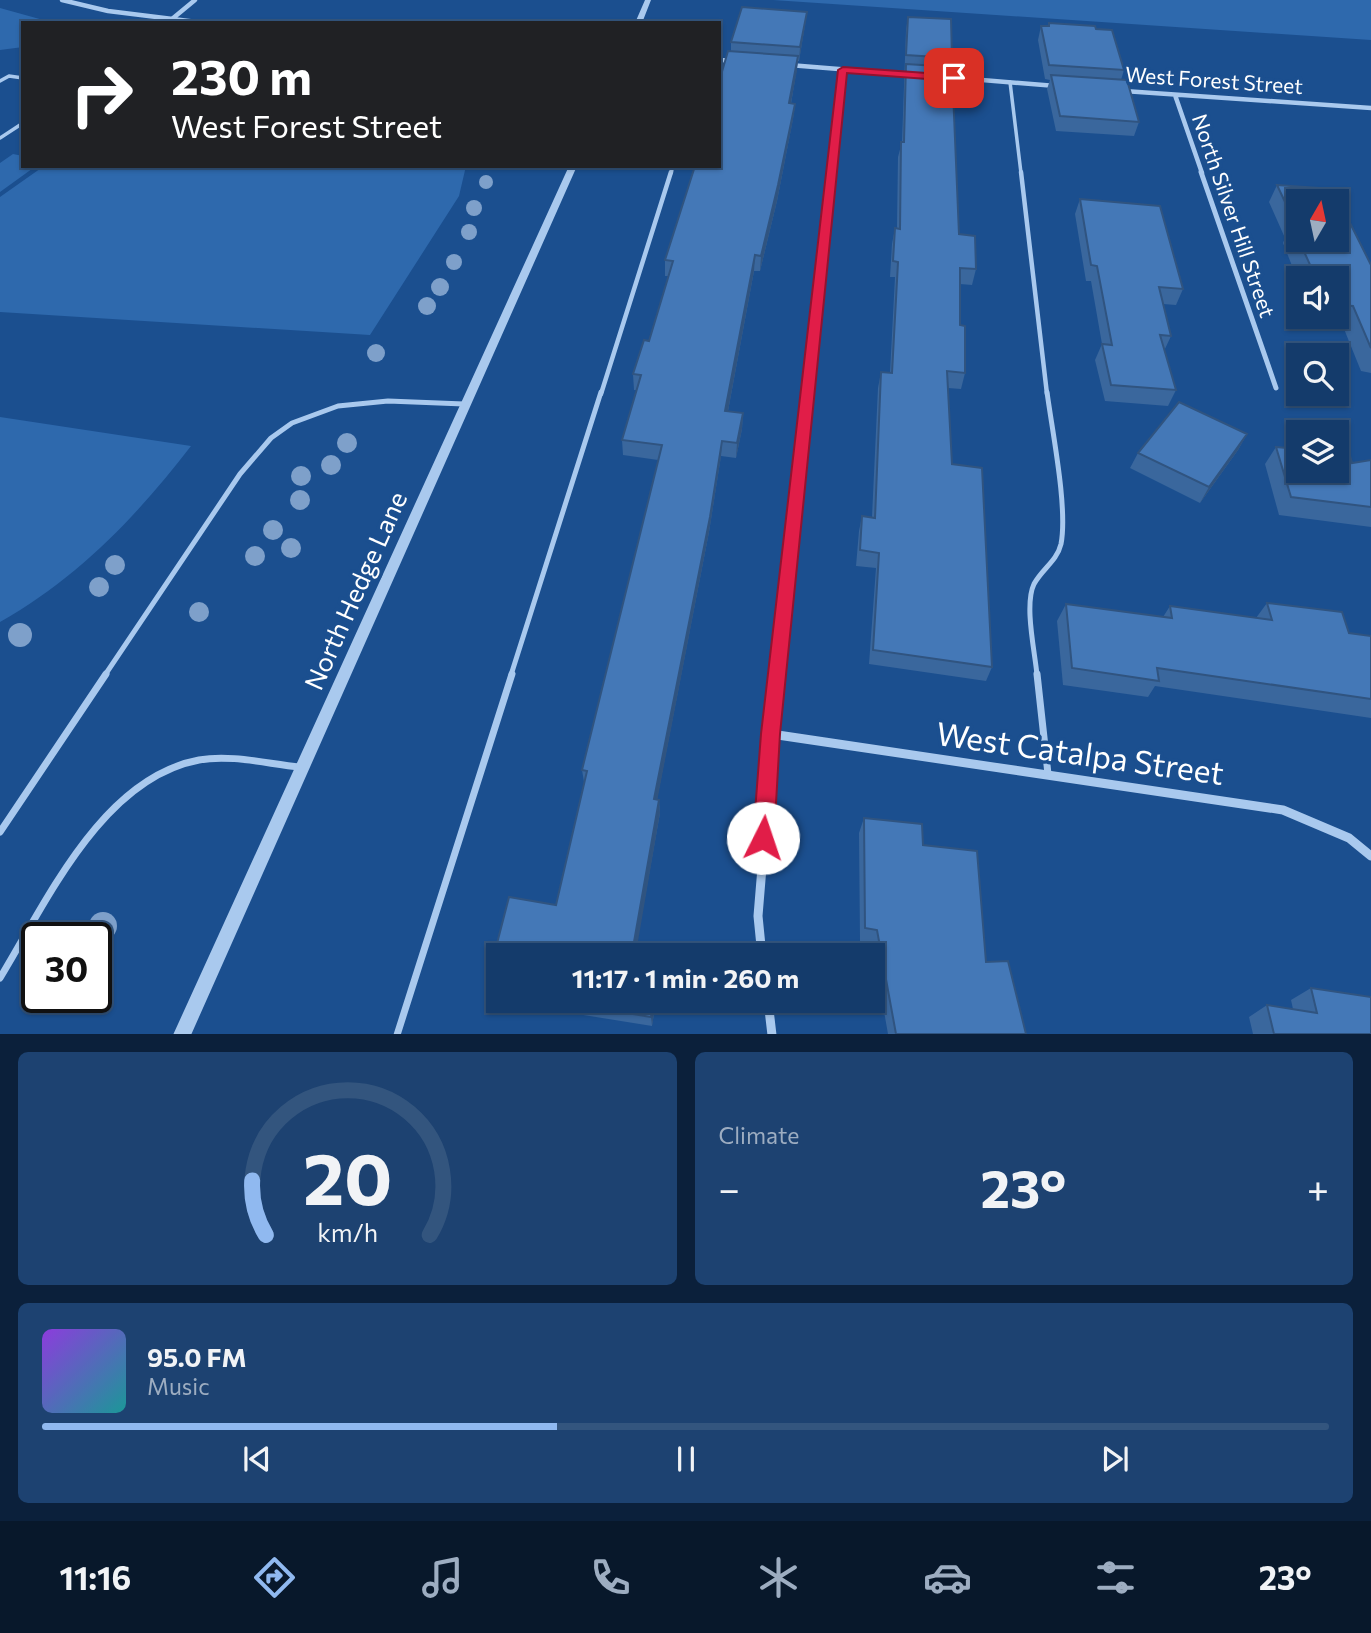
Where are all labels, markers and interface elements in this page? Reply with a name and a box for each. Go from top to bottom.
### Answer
text: 230 m [171,45,312,105]
pin [924,48,984,108]
icon: right [56,49,147,140]
icon: arrive [935,59,973,97]
street label: West Forest Street [1125,61,1304,98]
text: West Forest Street [171,105,442,145]
street label: North Silver Hill Street [1188,110,1281,321]
north arrow [1286,189,1349,252]
map controls [1286,189,1349,483]
button: sound [1286,266,1349,329]
button: search [1286,343,1349,406]
button: layers [1286,420,1349,483]
street label: North Hedge Lane [297,486,412,694]
street label: West Catalpa Street [934,712,1227,792]
position arrow [726,801,800,875]
speed limit sign: 30 [21,922,112,1013]
text: 11:17 · 1 min · 260 m [572,962,799,993]
text: Climate [719,1121,800,1149]
text: 20 [303,1131,392,1220]
text: 23° [980,1155,1066,1219]
text: − [719,1164,740,1211]
text: + [1307,1164,1329,1211]
text: km/h [317,1216,378,1246]
text: 95.0 FM [147,1341,247,1372]
text: Music [147,1372,210,1400]
icon: previous [238,1440,276,1478]
icon: pause [667,1440,705,1478]
icon: next [1096,1440,1134,1478]
icon: directions [250,1553,299,1602]
icon: music [418,1553,467,1602]
icon: phone [586,1553,635,1602]
icon: climate [754,1553,803,1602]
icon: car [923,1553,972,1602]
icon: filters [1091,1553,1140,1602]
text: 11:16 [60,1557,131,1597]
text: 23° [1259,1557,1311,1597]

